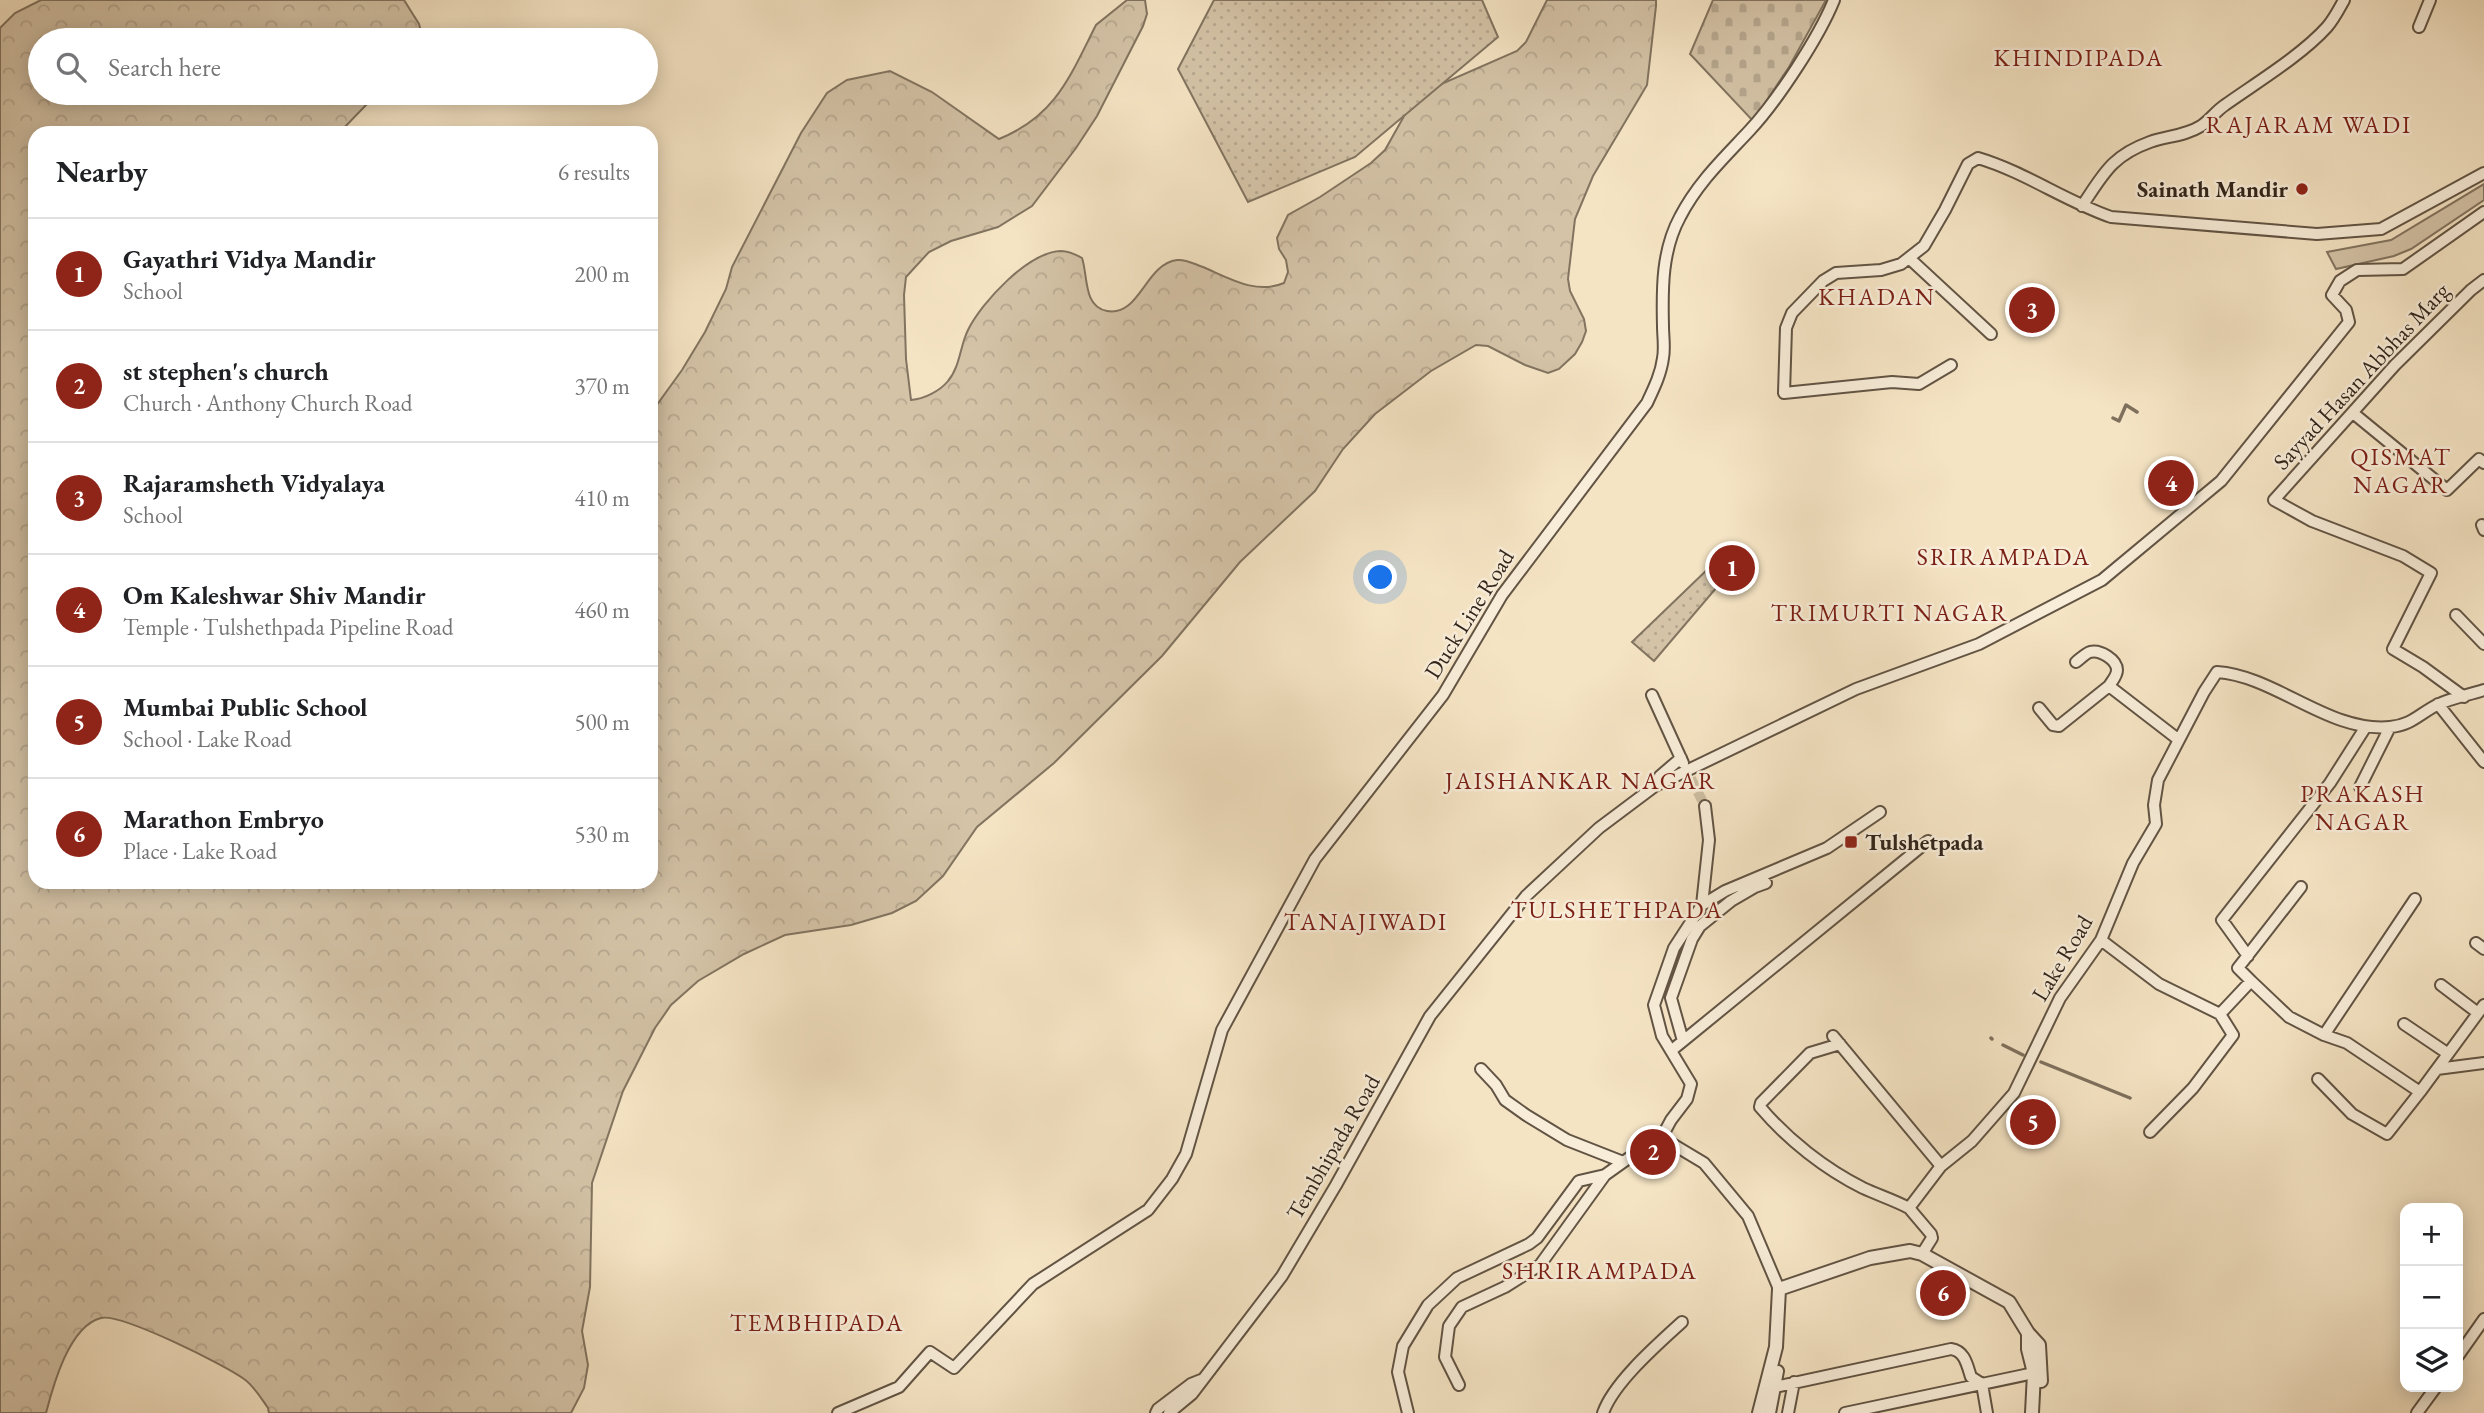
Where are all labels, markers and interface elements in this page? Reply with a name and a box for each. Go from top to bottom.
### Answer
search box [28,28,658,105]
district label: KHINDIPADA [1994,42,2164,73]
icon: search [52,48,90,86]
text: Search here [108,50,221,84]
district label: RAJARAM WADI [2206,109,2412,140]
text: Nearby [56,152,148,191]
text: 6 results [558,157,630,187]
place label: Sainath Mandir [2137,174,2288,204]
marker: Sainath Mandir [2294,181,2310,197]
text: Gayathri Vidya Mandir [123,242,376,276]
text: 1 [73,259,85,289]
text: 200 m [574,259,630,289]
street label: Sayyad Hasan Abbhas Marg [2266,275,2456,476]
text: School [123,276,183,306]
district label: KHADAN [1818,281,1936,312]
pin: 3 [2009,284,2055,336]
text: st stephen's church [123,354,329,388]
text: 2 [73,371,85,401]
text: 370 m [574,371,630,401]
text: Church · Anthony Church Road [123,388,412,418]
district label: QISMAT NAGAR [2350,441,2452,500]
pin: 4 [2148,457,2194,509]
text: Rajaramsheth Vidyalaya [123,466,385,500]
text: 3 [73,483,85,513]
text: 410 m [574,483,630,513]
text: School [123,500,183,530]
district label: SRIRAMPADA [1917,541,2091,572]
pin: 1 [1709,542,1755,594]
street label: Duck Line Road [1417,543,1521,684]
your location [1363,560,1397,594]
text: Om Kaleshwar Shiv Mandir [123,578,425,612]
text: 4 [73,595,85,625]
text: 460 m [574,595,630,625]
district label: TRIMURTI NAGAR [1771,597,2009,628]
text: Temple · Tulshethpada Pipeline Road [123,612,453,642]
text: Mumbai Public School [123,690,368,724]
text: 5 [73,707,85,737]
text: 500 m [574,707,630,737]
text: School · Lake Road [123,724,292,754]
district label: JAISHANKAR NAGAR [1443,765,1717,796]
district label: PRAKASH NAGAR [2300,778,2426,837]
text: Marathon Embryo [123,802,324,836]
text: 6 [73,819,85,849]
text: 530 m [574,819,630,849]
place label: Tulshetpada [1865,827,1984,857]
marker: Tulshetpada [1843,834,1859,850]
text: Place · Lake Road [123,836,277,866]
district label: TULSHETHPADA [1510,894,1724,925]
district label: TANAJIWADI [1284,906,1448,937]
street label: Lake Road [2025,909,2100,1006]
street label: Tembhipada Road [1279,1069,1387,1225]
pin: 5 [2010,1096,2056,1148]
pin: 2 [1630,1126,1676,1178]
map controls [2400,1203,2463,1392]
button: + [2400,1203,2463,1266]
district label: SHRIRAMPADA [1502,1255,1698,1286]
button: − [2400,1266,2463,1329]
pin: 6 [1920,1267,1966,1319]
district label: TEMBHIPADA [730,1307,904,1338]
button: layers [2400,1329,2463,1392]

